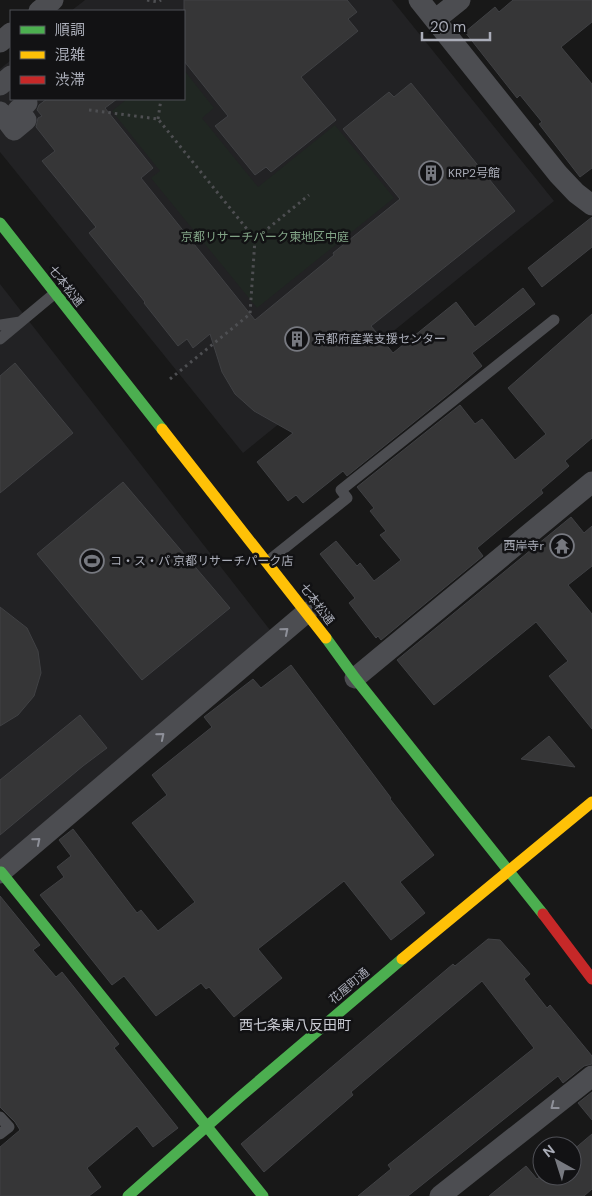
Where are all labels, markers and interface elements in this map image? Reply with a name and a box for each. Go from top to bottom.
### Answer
legend [10,10,185,100]
scale bar [422,10,490,42]
text: 20 m [430,17,466,37]
text: 順調 [55,20,85,40]
text: 混雑 [55,45,85,65]
text: 渋滞 [55,70,85,90]
building icon: KRP2号館 [418,160,444,186]
place label: KRP2号館 [448,165,500,181]
park label: 京都リサーチパーク東地区中庭 [181,229,349,245]
street label: 七本松通 [45,262,87,310]
building icon: 京都府産業支援センター [284,326,310,352]
place label: 京都府産業支援センター [314,331,446,347]
temple icon: 西岸寺r [549,533,575,559]
place label: 西岸寺r [504,538,545,554]
sports icon: コ・ス・パ 京都リサーチパーク店 [79,548,105,574]
place label: コ・ス・パ 京都リサーチパーク店 [110,553,293,569]
street label: 七本松通 [296,580,338,628]
one-way arrow [279,627,288,636]
one-way arrow [155,733,164,742]
one-way arrow [31,839,40,847]
street label: 花屋町通 [325,964,373,1008]
district label: 西七条東八反田町 [239,1016,351,1034]
one-way arrow [550,1100,560,1109]
north arrow [532,1136,582,1186]
text: N [539,1141,558,1161]

